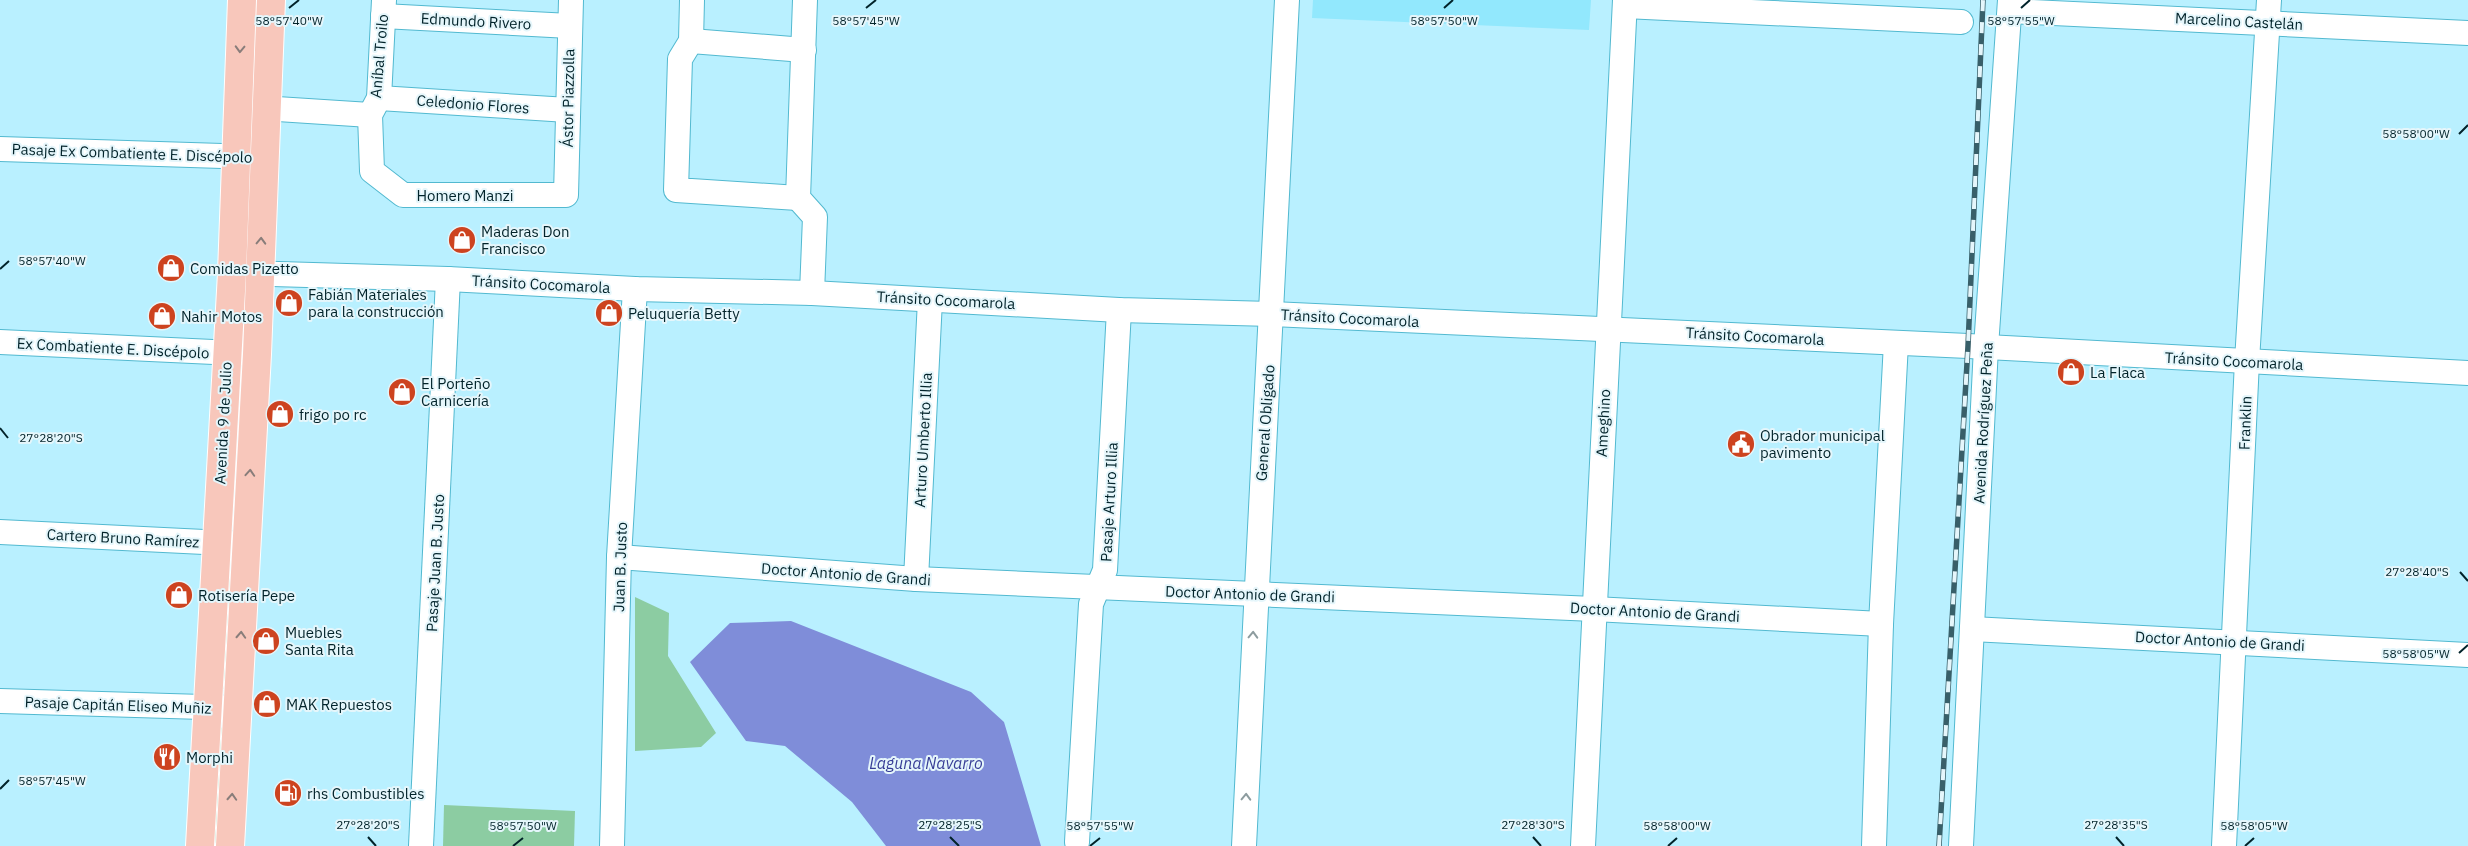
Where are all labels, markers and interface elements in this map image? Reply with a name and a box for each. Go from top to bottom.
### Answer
street label: Marcelino Castelán [2174,8,2304,34]
street label: Edmundo Rivero [420,9,532,33]
text: 58°57'40"W [255,13,323,28]
street label: Aníbal Troilo [366,13,392,99]
text: 58°57'45"W [832,13,900,28]
text: 58°57'50"W [1410,13,1478,28]
text: 58°57'55"W [1987,13,2055,28]
one-way arrow [235,45,246,53]
street label: Ástor Piazzolla [558,49,578,147]
street label: Celedonio Flores [416,91,530,117]
text: 58°58'00"W [2382,126,2450,141]
street label: Pasaje Ex Combatiente E. Discépolo [11,139,253,167]
street label: Homero Manzi [416,186,514,205]
place label: Maderas Don Francisco [481,222,569,258]
shop icon: Maderas Don Francisco [447,225,477,255]
one-way arrow [256,236,266,244]
text: 58°57'40"W [18,253,86,268]
shop icon: Comidas Pizetto [156,253,186,283]
place label: Comidas Pizetto [190,259,299,278]
street label: Tránsito Cocomarola [471,271,611,297]
place label: Fabián Materiales para la construcción [308,285,444,321]
street label: Tránsito Cocomarola [876,287,1016,313]
shop icon: Fabián Materiales para la construcción [274,288,304,318]
shop icon: Peluquería Betty [594,298,624,328]
shop icon: Nahir Motos [147,301,177,331]
place label: Peluquería Betty [628,304,740,323]
street label: Tránsito Cocomarola [1280,305,1420,331]
place label: Nahir Motos [181,307,262,326]
street label: Tránsito Cocomarola [1685,323,1825,349]
street label: Ex Combatiente E. Discépolo [16,333,210,363]
street label: Avenida Rodríguez Peña [1969,342,1997,504]
street label: Tránsito Cocomarola [2164,348,2304,374]
shop icon: La Flaca [2056,357,2086,387]
street label: Avenida 9 de Julio [210,361,236,485]
place label: La Flaca [2090,363,2145,382]
street label: General Obligado [1251,364,1279,482]
street label: Arturo Umberto Illia [910,372,936,508]
place label: El Porteño Carnicería [421,374,490,410]
shop icon: El Porteño Carnicería [387,377,417,407]
street label: Ameghino [1592,389,1614,457]
street label: Franklin [2235,396,2255,450]
shop icon: frigo po rc [265,399,295,429]
place label: frigo po rc [299,405,367,424]
place label: Obrador municipal pavimento [1760,426,1885,462]
public building icon: Obrador municipal pavimento [1726,429,1756,459]
text: 27°28'20"S [19,430,83,445]
street label: Pasaje Arturo Illia [1096,442,1122,562]
one-way arrow [244,469,255,477]
street label: Pasaje Juan B. Justo [422,493,448,633]
street label: Juan B. Justo [609,521,631,613]
street label: Cartero Bruno Ramírez [46,525,200,551]
street label: Doctor Antonio de Grandi [761,559,931,589]
text: 27°28'40"S [2385,564,2449,579]
shop icon: Rotisería Pepe [164,580,194,610]
street label: Doctor Antonio de Grandi [1165,582,1335,606]
place label: Rotisería Pepe [198,586,295,605]
street label: Doctor Antonio de Grandi [1570,598,1740,626]
place label: Muebles Santa Rita [285,623,354,659]
shop icon: Muebles Santa Rita [251,626,281,656]
street label: Doctor Antonio de Grandi [2135,627,2305,655]
one-way arrow [235,631,246,639]
one-way arrow [1248,631,1259,639]
text: 58°58'05"W [2382,646,2450,661]
shop icon: MAK Repuestos [252,689,282,719]
street label: Pasaje Capitán Eliseo Muñiz [24,692,212,718]
place label: MAK Repuestos [286,695,392,714]
restaurant icon: Morphi [152,742,182,772]
place label: Morphi [186,748,233,767]
water label: Laguna Navarro [869,753,983,773]
text: 58°57'45"W [18,773,86,788]
fuel station icon: rhs Combustibles [273,778,303,808]
place label: rhs Combustibles [307,784,424,803]
one-way arrow [227,793,238,801]
one-way arrow [1241,793,1252,801]
text: 27°28'20"S [336,817,400,832]
text: 27°28'25"S [918,817,982,832]
text: 27°28'30"S [1501,817,1565,832]
text: 27°28'35"S [2084,817,2148,832]
text: 58°57'50"W [489,818,557,833]
text: 58°57'55"W [1066,818,1134,833]
text: 58°58'00"W [1643,818,1711,833]
text: 58°58'05"W [2220,818,2288,833]

